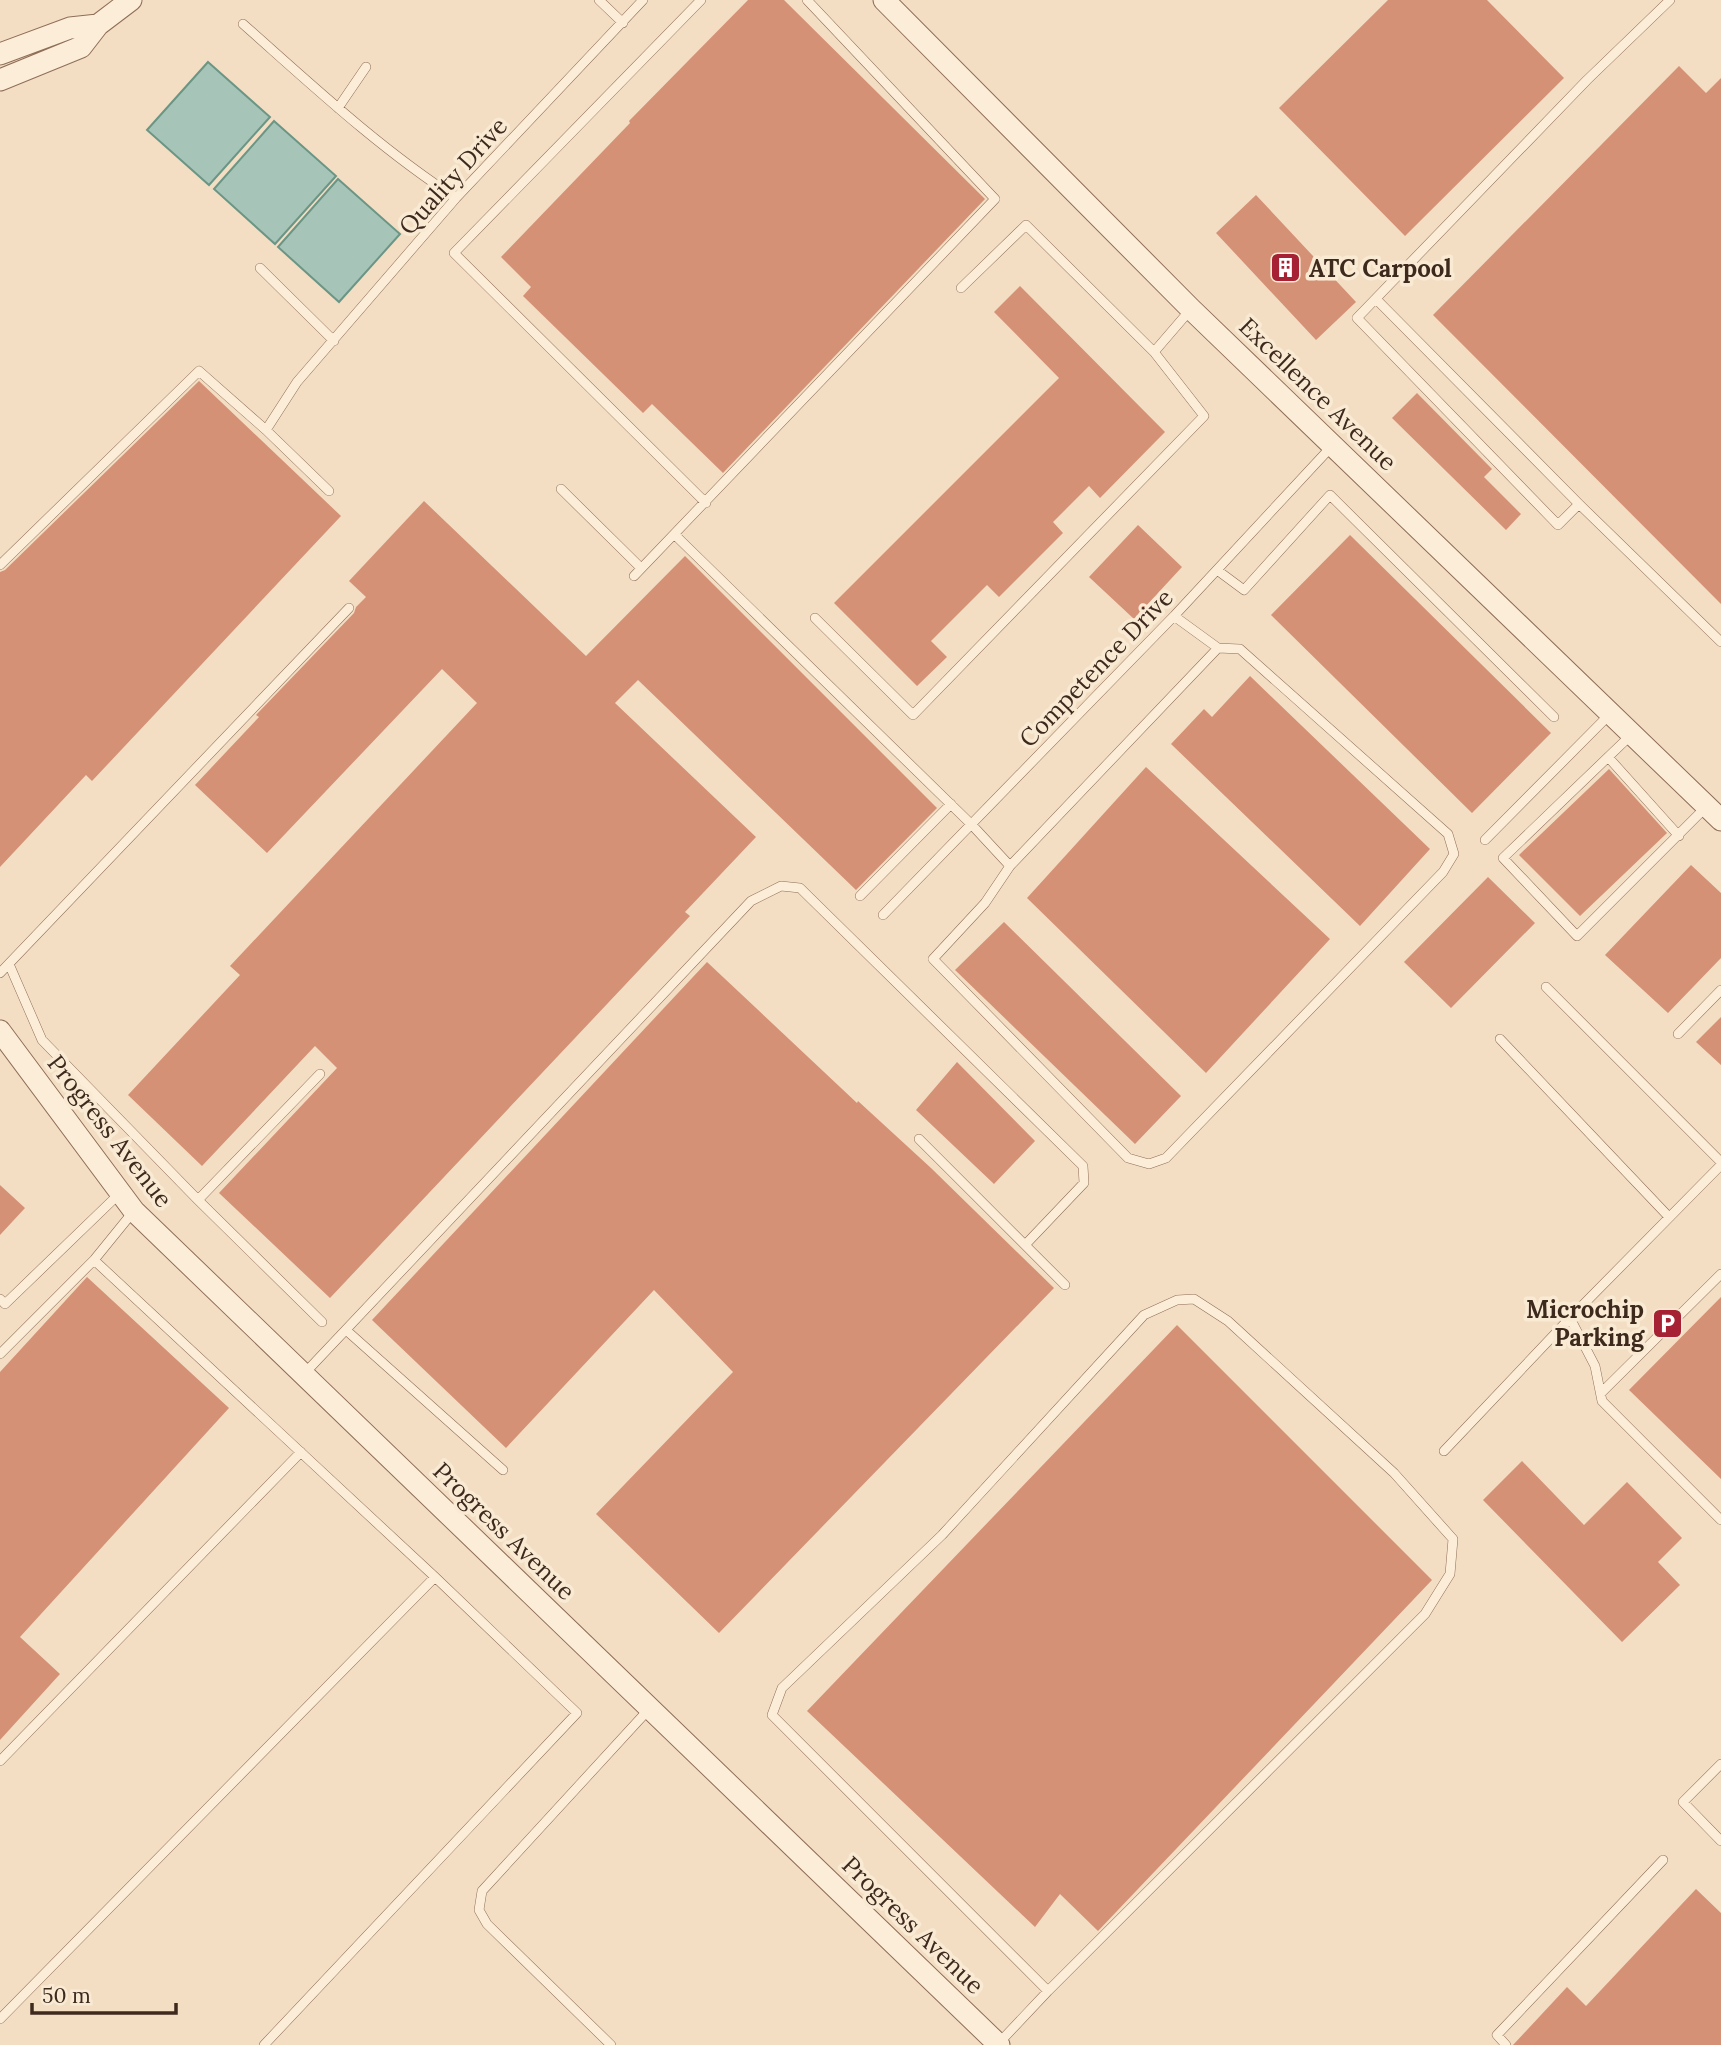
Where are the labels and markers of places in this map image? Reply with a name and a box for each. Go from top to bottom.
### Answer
building icon: ATC Carpool [1269,251,1303,285]
place label: ATC Carpool [1309,253,1452,284]
place label: Microchip Parking [1526,1294,1646,1353]
parking icon: Microchip Parking [1650,1306,1684,1340]

